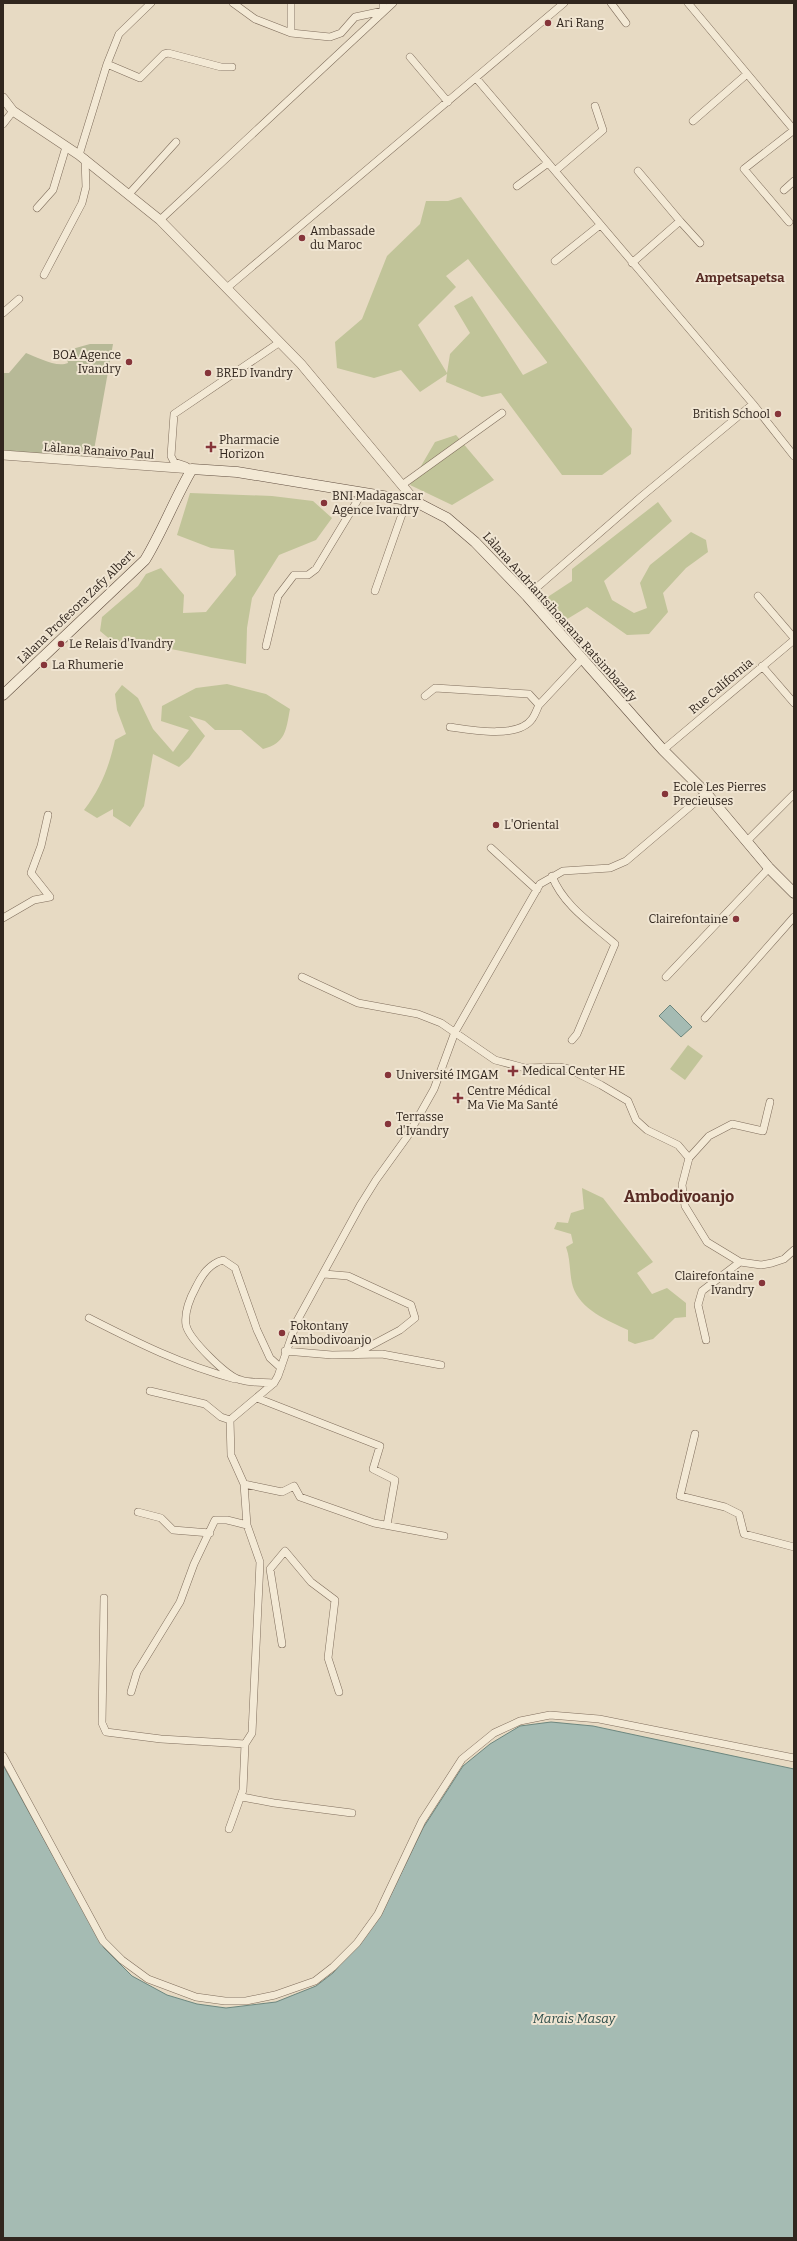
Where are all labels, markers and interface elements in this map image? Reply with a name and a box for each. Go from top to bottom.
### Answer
place label: Ari Rang [556,16,604,30]
marker: Ari Rang [543,18,553,28]
place label: Ambassade du Maroc [310,224,375,252]
marker: Ambassade du Maroc [297,233,307,243]
district label: Ampetsapetsa [695,270,785,285]
place label: BOA Agence Ivandry [53,348,122,376]
marker: BOA Agence Ivandry [124,357,134,367]
place label: BRED Ivandry [216,366,294,380]
marker: BRED Ivandry [203,368,213,378]
place label: British School [693,407,771,421]
marker: British School [773,409,783,419]
place label: Pharmacie Horizon [219,433,279,461]
street label: Làlana Ranaivo Paul [43,440,155,462]
marker: Pharmacie Horizon [206,442,216,452]
place label: BNI Madagascar Agence Ivandry [332,489,423,517]
marker: BNI Madagascar Agence Ivandry [319,498,329,508]
street label: Làlana Andriantsihoarana Ratsimbazafy [480,529,640,705]
street label: Làlana Profesora Zafy Albert [14,547,138,667]
place label: Le Relais d'Ivandry [69,637,174,651]
marker: Le Relais d'Ivandry [56,639,66,649]
street label: Rue California [686,655,756,717]
place label: La Rhumerie [52,658,124,672]
marker: La Rhumerie [39,660,49,670]
place label: Ecole Les Pierres Precieuses [673,780,767,808]
marker: Ecole Les Pierres Precieuses [660,789,670,799]
place label: L'Oriental [504,818,560,832]
marker: L'Oriental [491,820,501,830]
place label: Clairefontaine [649,912,728,926]
marker: Clairefontaine [731,914,741,924]
place label: Medical Center HE [522,1064,625,1078]
marker: Medical Center HE [507,1065,519,1077]
place label: Université IMGAM [396,1068,499,1082]
marker: Université IMGAM [383,1070,393,1080]
place label: Centre Médical Ma Vie Ma Santé [467,1084,558,1112]
marker: Centre Médical Ma Vie Ma Santé [452,1092,464,1104]
place label: Terrasse d'Ivandry [396,1110,449,1138]
marker: Terrasse d'Ivandry [383,1119,393,1129]
district label: Ambodivoanjo [624,1187,734,1206]
place label: Clairefontaine Ivandry [675,1269,755,1297]
marker: Clairefontaine Ivandry [757,1278,767,1288]
place label: Fokontany Ambodivoanjo [290,1319,371,1347]
marker: Fokontany Ambodivoanjo [277,1328,287,1338]
water label: Marais Masay [533,2011,617,2026]

